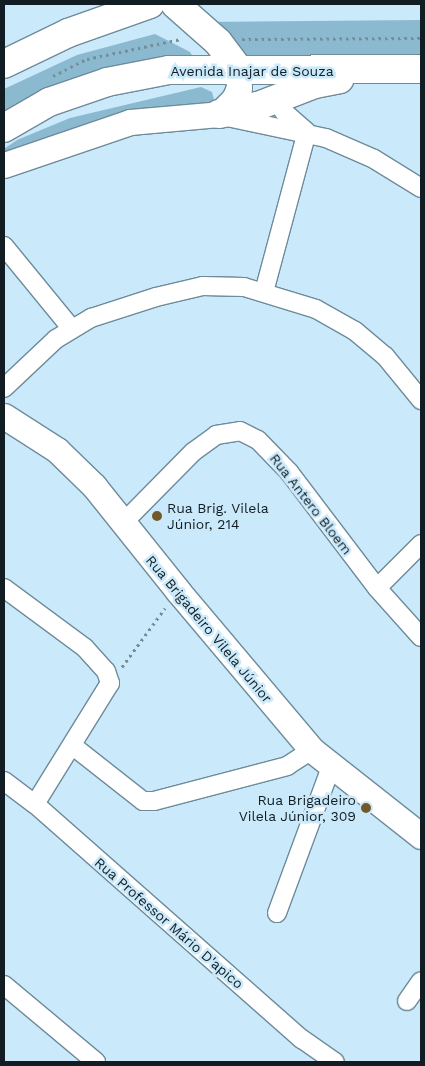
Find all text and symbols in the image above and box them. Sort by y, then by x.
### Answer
street label: Avenida Inajar de Souza [170,63,334,79]
street label: Rua Antero Bloem [266,450,356,558]
place label: Rua Brig. Vilela Júnior, 214 [167,500,269,532]
marker: Rua Brig. Vilela Júnior, 214 [151,510,163,522]
street label: Rua Brigadeiro Vilela Júnior [142,551,276,707]
place label: Rua Brigadeiro Vilela Júnior, 309 [238,792,356,824]
marker: Rua Brigadeiro Vilela Júnior, 309 [360,802,372,814]
street label: Rua Professor Mário D'apico [91,854,247,992]

